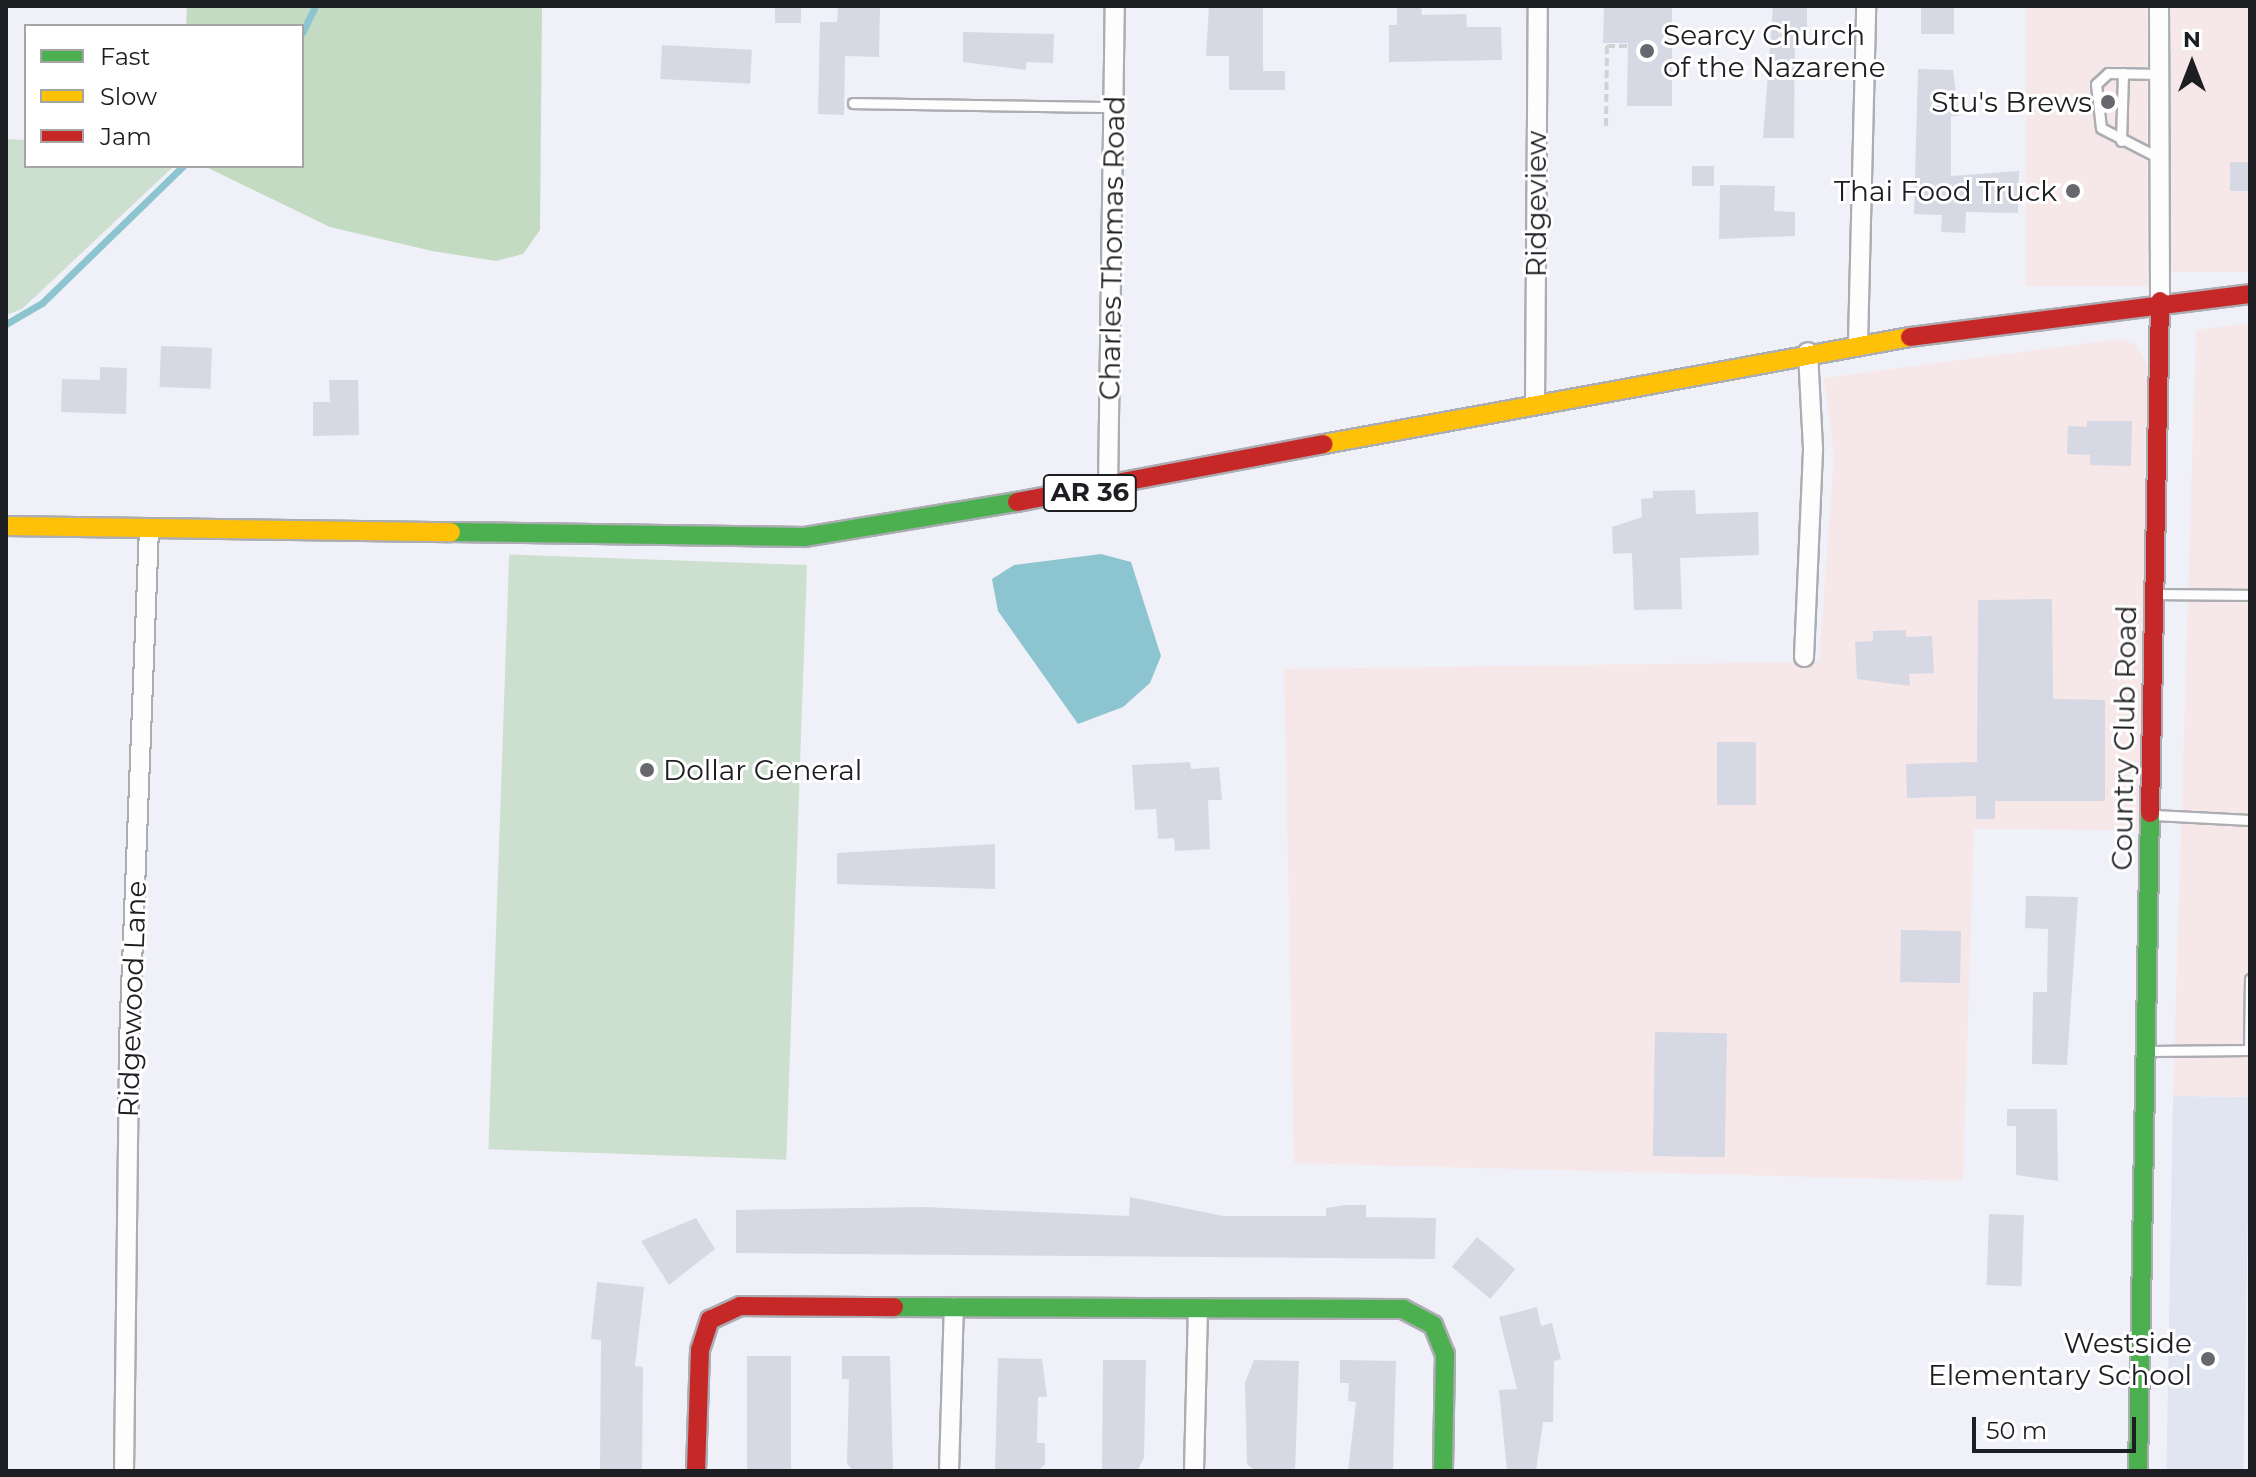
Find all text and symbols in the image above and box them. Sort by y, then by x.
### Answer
place label: Searcy Church of the Nazarene [1663,18,1886,84]
legend [24,24,304,168]
north arrow [2152,24,2232,104]
text: N [2183,26,2201,53]
text: Fast [100,42,150,71]
marker: Searcy Church of the Nazarene [1638,42,1656,60]
text: Slow [100,82,157,111]
place label: Stu's Brews [1931,85,2092,119]
marker: Stu's Brews [2099,93,2117,111]
street label: Charles Thomas Road [1093,95,1131,401]
text: Jam [100,122,152,151]
street label: Ridgeview [1519,131,1553,277]
place label: Thai Food Truck [1834,174,2057,208]
marker: Thai Food Truck [2064,182,2082,200]
road number: AR 36 [1042,471,1138,515]
street label: Country Club Road [2105,605,2143,871]
place label: Dollar General [663,753,862,787]
marker: Dollar General [638,761,656,779]
street label: Ridgewood Lane [111,880,153,1118]
place label: Westside Elementary School [1928,1326,2192,1392]
marker: Westside Elementary School [2199,1350,2217,1368]
scale bar [1976,1401,2140,1451]
text: 50 m [1986,1416,2047,1445]

